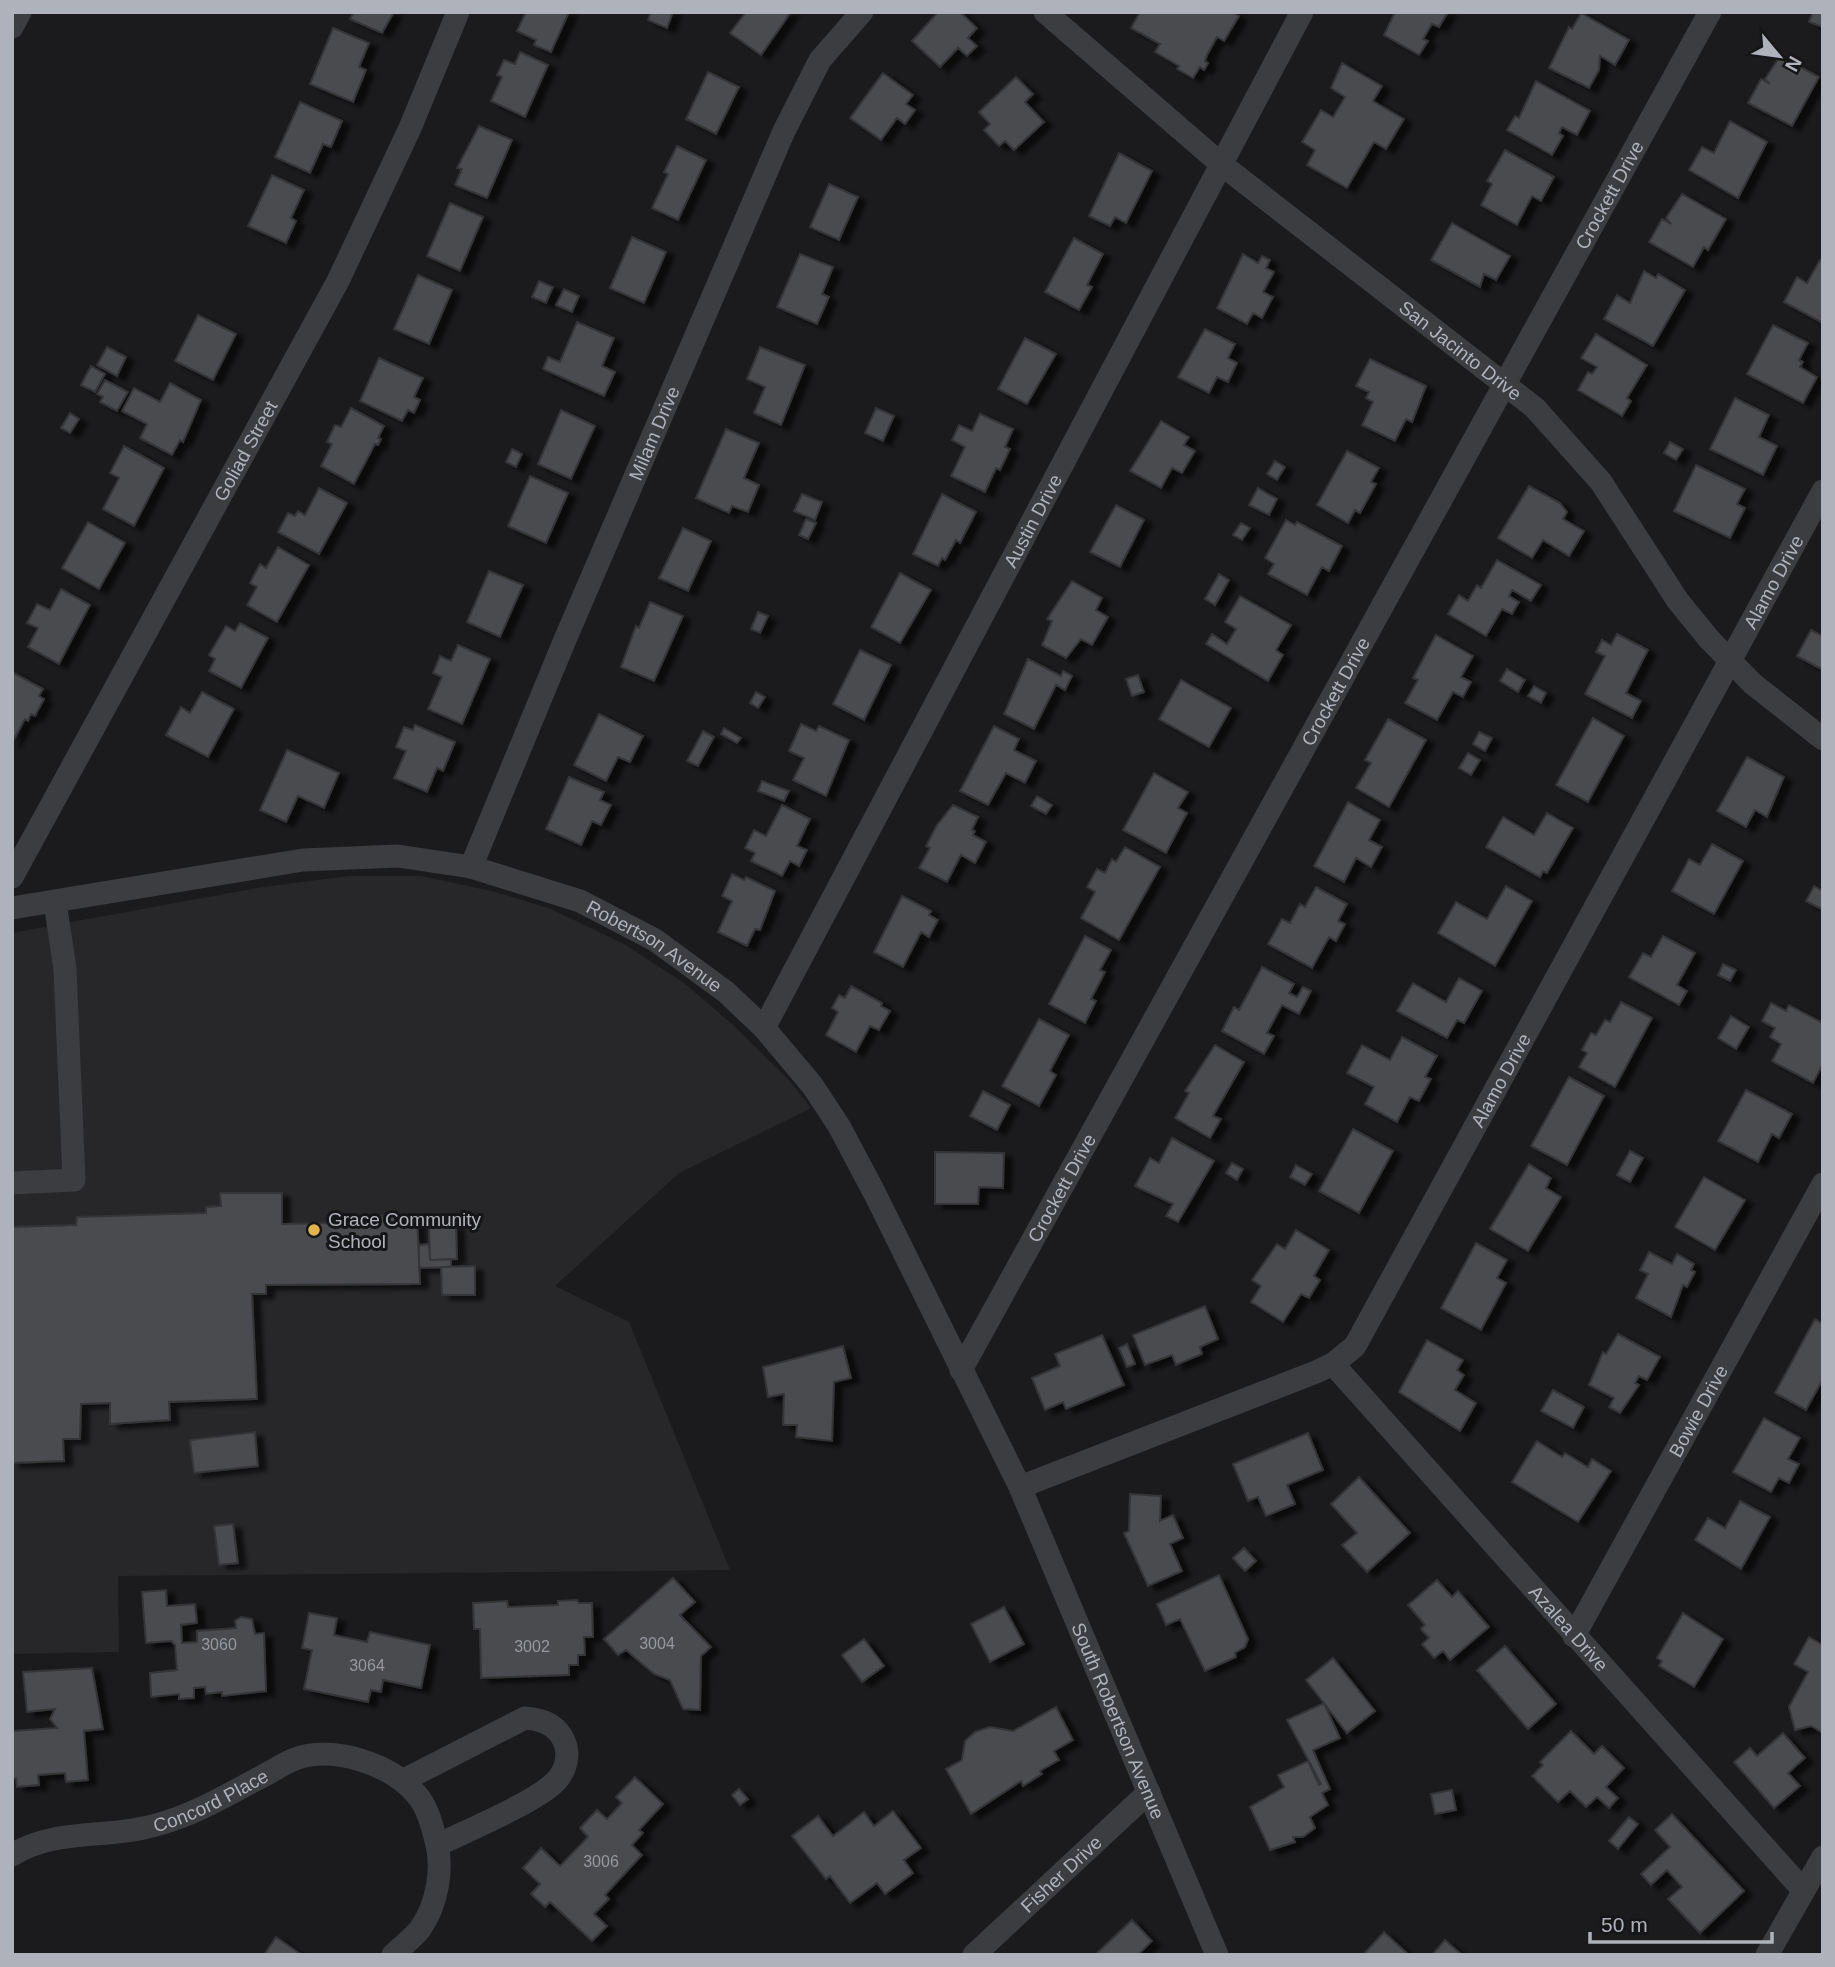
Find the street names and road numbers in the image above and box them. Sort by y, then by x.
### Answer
street label: Crockett Drive [1571,137,1647,253]
street label: San Jacinto Drive [1395,296,1526,404]
street label: Milam Drive [624,383,683,483]
street label: Goliad Street [209,396,281,504]
street label: Austin Drive [999,471,1066,571]
street label: Alamo Drive [1739,531,1807,632]
street label: Crockett Drive [1297,634,1374,749]
street label: Robertson Avenue [583,896,726,996]
street label: Alamo Drive [1467,1030,1535,1130]
street label: Crockett Drive [1023,1130,1100,1246]
street label: Bowie Drive [1664,1361,1732,1460]
street label: Azalea Drive [1525,1581,1613,1675]
street label: South Robertson Avenue [1068,1619,1169,1822]
street label: Concord Place [151,1765,271,1836]
street label: Fisher Drive [1016,1831,1106,1917]

